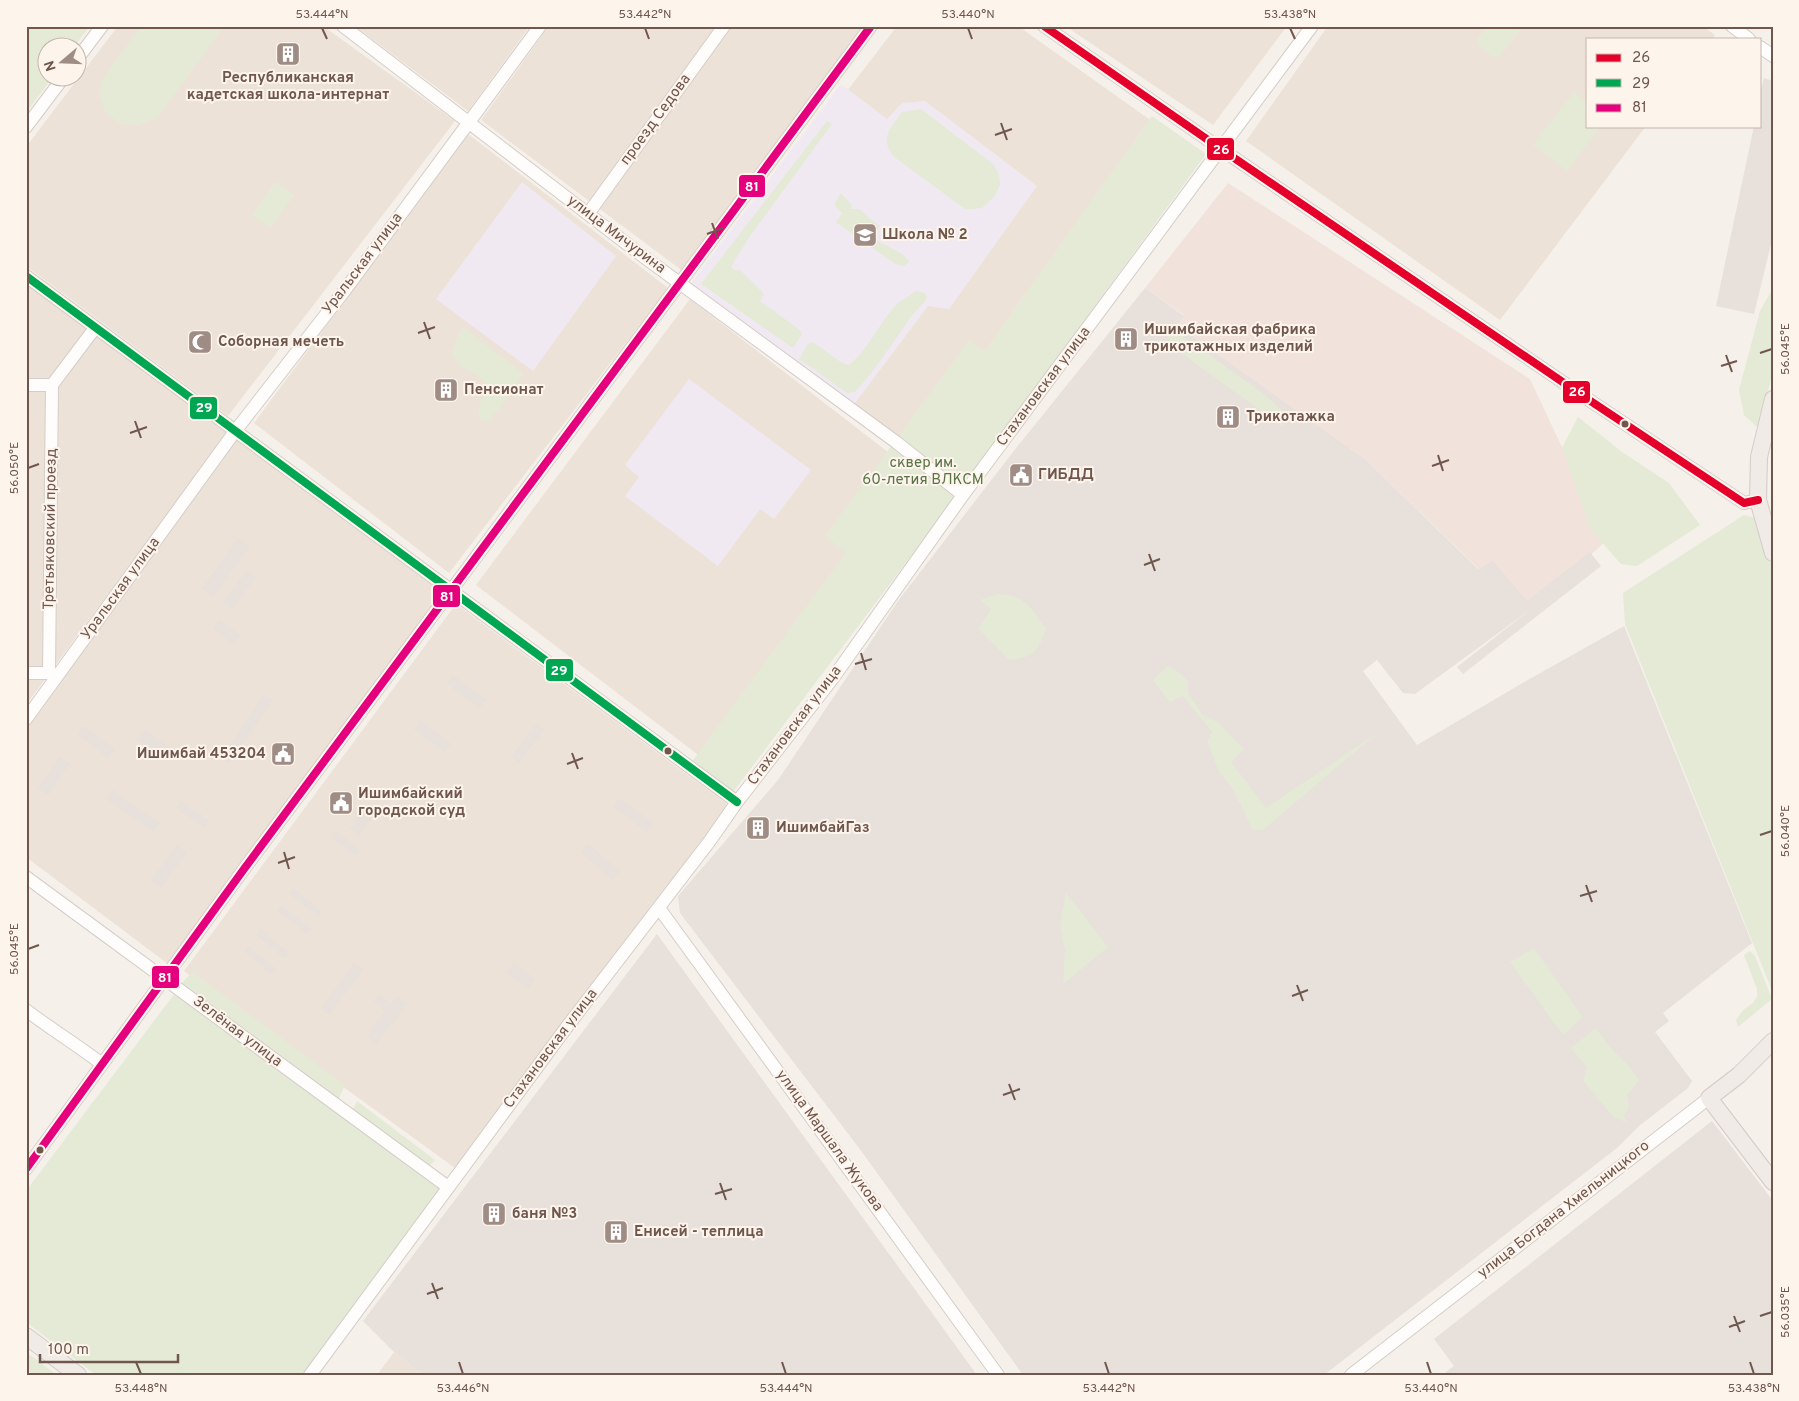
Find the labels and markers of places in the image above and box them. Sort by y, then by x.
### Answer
building icon: Республиканская кадетская школа-интернат [275,41,301,67]
place label: Республиканская кадетская школа-интернат [187,69,389,105]
school or university icon: Школа № 2 [852,222,878,248]
place label: Школа № 2 [882,226,968,245]
place label: Ишимбайская фабрика трикотажных изделий [1144,321,1316,357]
building icon: Ишимбайская фабрика трикотажных изделий [1113,326,1139,352]
mosque icon: Соборная мечеть [187,329,213,355]
place label: Соборная мечеть [218,333,344,352]
building icon: Пенсионат [433,377,459,403]
place label: Пенсионат [464,381,544,400]
building icon: Трикотажка [1215,404,1241,430]
place label: Трикотажка [1246,408,1335,427]
unlabelled marker [1620,419,1630,429]
public building icon: ГИБДД [1008,462,1034,488]
place label: ГИБДД [1038,466,1094,485]
public building icon: Ишимбай 453204 [270,741,296,767]
place label: Ишимбай 453204 [137,745,266,764]
unlabelled marker [663,746,673,756]
place label: Ишимбайский городской суд [358,785,465,821]
public building icon: Ишимбайский городской суд [328,790,354,816]
building icon: ИшимбайГаз [745,815,771,841]
place label: ИшимбайГаз [776,819,870,838]
unlabelled marker [35,1145,45,1155]
building icon: баня №3 [481,1201,507,1227]
place label: баня №3 [512,1205,577,1224]
building icon: Енисей - теплица [603,1219,629,1245]
place label: Енисей - теплица [634,1223,764,1242]

